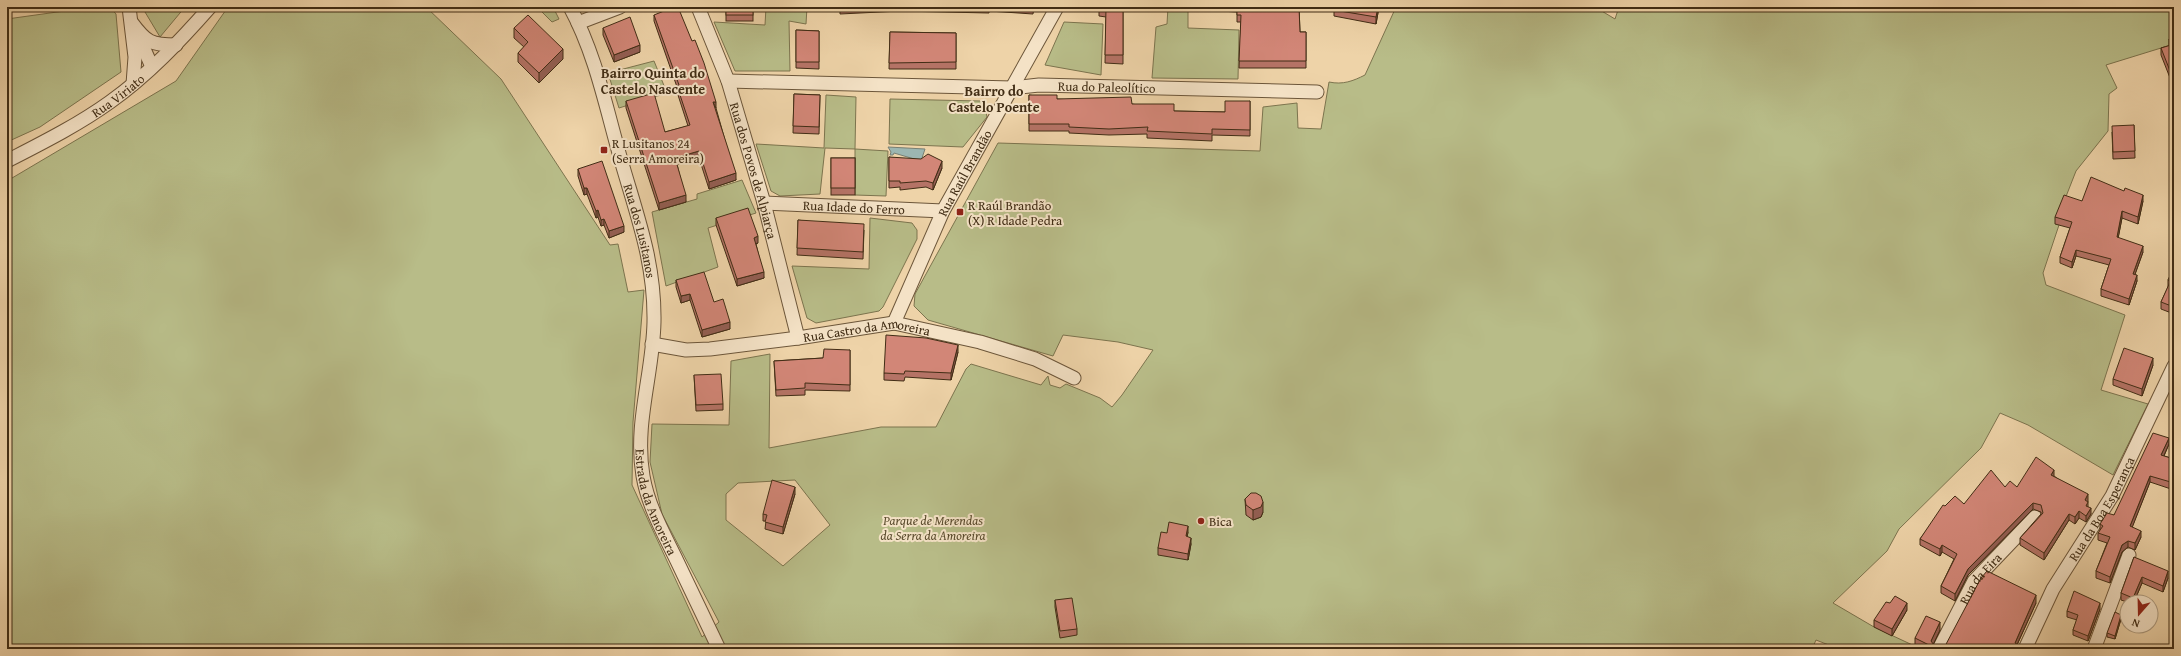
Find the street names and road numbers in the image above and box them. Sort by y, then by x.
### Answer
street label: Rua Viriato [88,69,149,122]
street label: Rua do Paleolítico [1058,76,1156,98]
street label: Rua dos Povos de Alpiarça [725,100,782,242]
street label: Rua Raúl Brandão [933,126,997,219]
street label: Rua dos Lusitanos [618,181,660,279]
street label: Rua Idade do Ferro [802,196,906,219]
street label: Rua Castro da Amoreira [802,313,933,347]
street label: Estrada da Amoreira [631,449,682,559]
street label: Rua da Boa Esperança [2064,453,2140,565]
street label: Rua da Eira [1955,548,2007,608]

